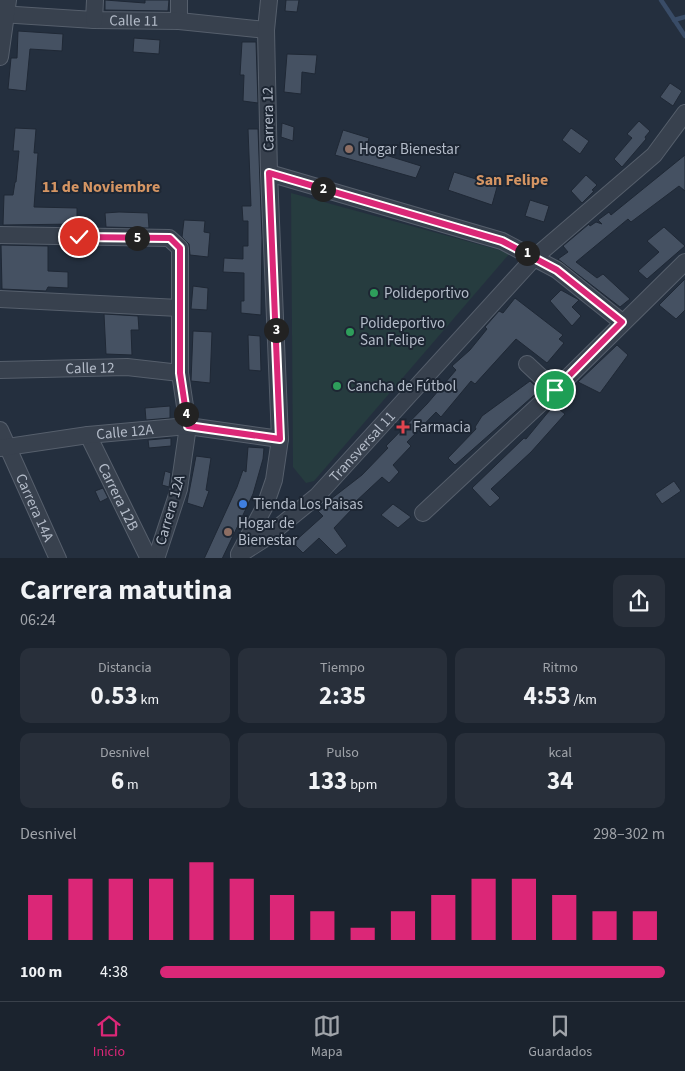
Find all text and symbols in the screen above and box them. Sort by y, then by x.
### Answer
street label: Calle 11 [109,10,159,32]
street label: Carrera 12 [257,87,280,151]
place label: Hogar Bienestar [359,139,460,160]
marker: Hogar Bienestar [343,143,355,155]
district label: San Felipe [476,169,548,191]
district label: 11 de Noviembre [42,176,160,198]
pin: 2 [310,176,336,202]
text: 2 [320,179,327,199]
pin [58,216,100,258]
icon: check [65,223,93,251]
pin: 5 [124,226,150,250]
text: 5 [134,228,141,248]
pin: 1 [514,240,540,266]
text: 1 [524,243,531,263]
place label: Polideportivo [384,283,469,304]
marker: Polideportivo [368,287,380,299]
place label: Polideportivo San Felipe [360,313,445,351]
pin: 3 [264,318,288,342]
text: 3 [273,320,280,340]
marker: Polideportivo San Felipe [344,326,356,338]
street label: Calle 12 [65,357,115,379]
pin [534,369,576,411]
place label: Cancha de Fútbol [347,376,456,397]
icon: arrive [541,376,569,404]
marker: Cancha de Fútbol [331,380,343,392]
pin: 4 [174,402,198,426]
text: 4 [183,404,190,424]
street label: Transversal 11 [325,407,400,487]
place label: Farmacia [413,417,471,438]
street label: Calle 12A [95,419,155,445]
marker: Farmacia [397,421,409,433]
street label: Carrera 12B [92,460,144,535]
street label: Carrera 14A [10,470,59,546]
street label: Carrera 12A [150,472,191,548]
place label: Tienda Los Paisas [253,494,363,515]
marker: Tienda Los Paisas [237,498,249,510]
place label: Hogar de Bienestar [238,513,298,551]
marker: Hogar de Bienestar [222,526,234,538]
text: Carrera matutina [20,570,232,610]
button: share [613,575,665,627]
text: 06:24 [20,609,56,631]
text: Distancia [98,658,152,678]
text: Tiempo [320,658,365,678]
text: Ritmo [542,658,578,678]
text: 0.53 [91,678,138,714]
text: 2:35 [319,678,366,714]
text: 4:53 [523,678,571,714]
text: km [138,690,159,710]
text: /km [571,690,597,710]
text: Desnivel [100,743,150,763]
text: Pulso [326,743,359,763]
text: kcal [548,743,572,763]
text: 6 [111,763,124,799]
text: 133 [308,763,347,799]
text: 34 [547,763,573,799]
text: m [124,775,139,795]
text: bpm [347,775,377,795]
text: Desnivel [20,823,77,845]
text: 298–302 m [593,823,665,845]
text: 100 m [20,961,62,983]
text: 4:38 [100,961,128,983]
tab: Inicio [93,1012,125,1062]
tab: Mapa [311,1012,343,1062]
tab: Guardados [528,1012,592,1062]

